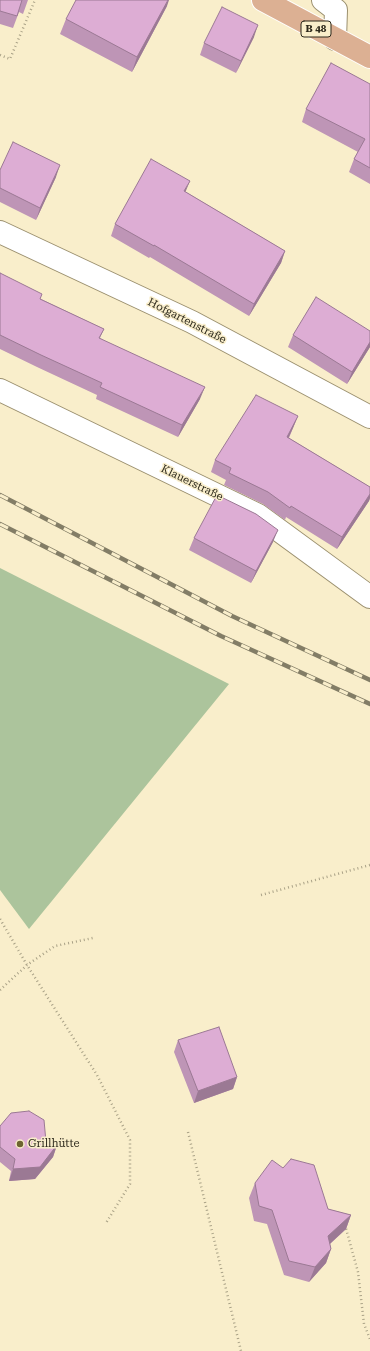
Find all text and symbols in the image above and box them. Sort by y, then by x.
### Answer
road number: B 48 [301,21,331,37]
street label: Hofgartenstraße [146,296,228,346]
street label: Klauerstraße [159,462,225,504]
place label: Grillhütte [28,1137,80,1151]
marker: Grillhütte [15,1139,25,1149]

